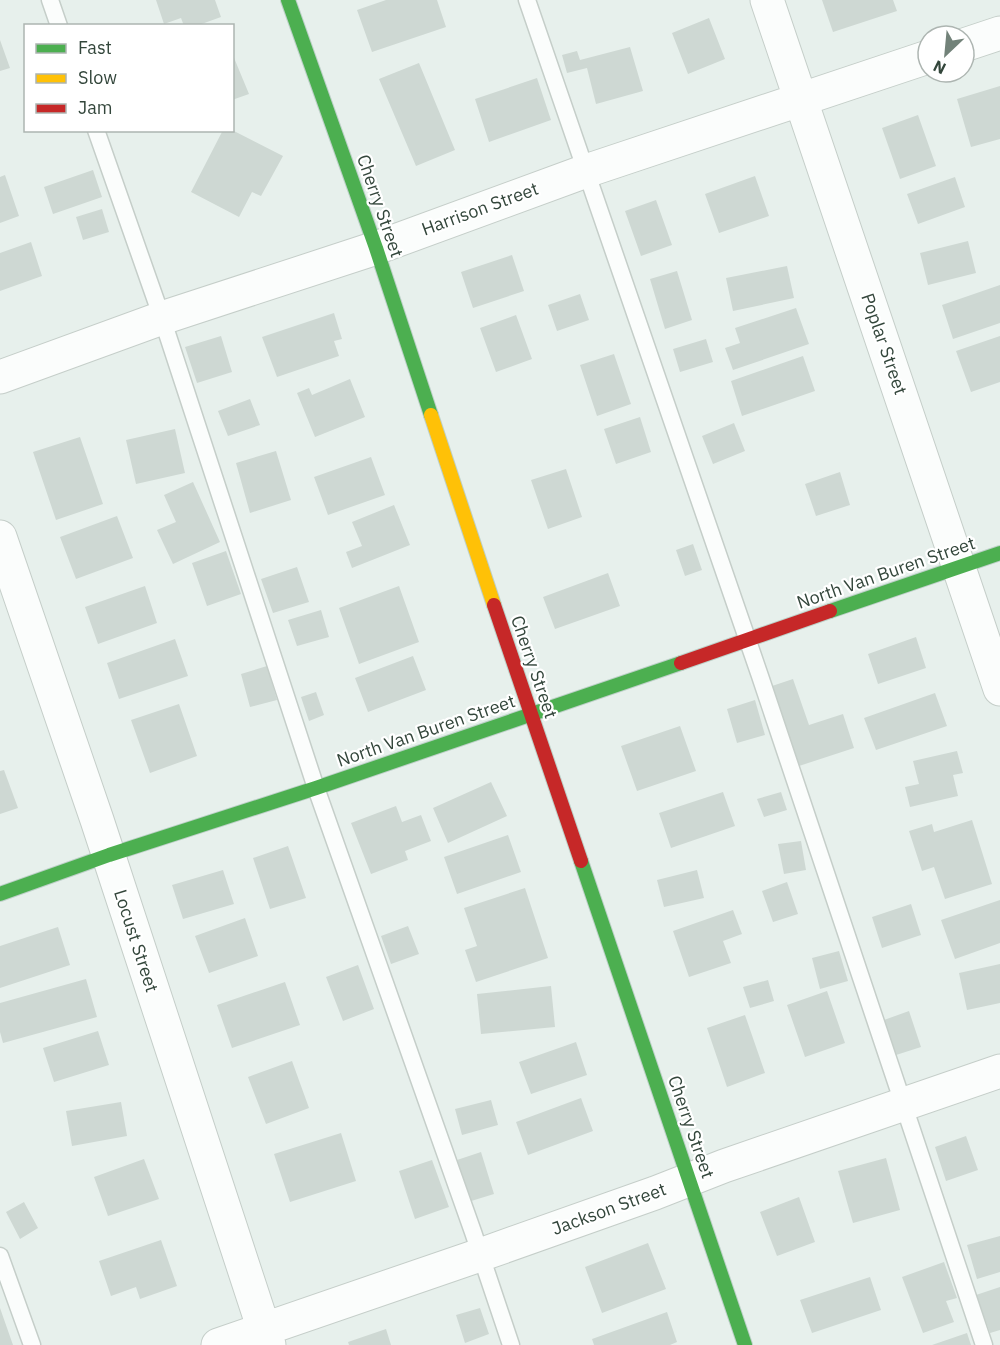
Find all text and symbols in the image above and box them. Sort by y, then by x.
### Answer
legend [24,24,234,132]
north arrow [916,24,976,84]
text: Fast [78,36,112,59]
text: N [930,56,949,79]
text: Slow [78,66,117,89]
text: Jam [78,96,113,119]
street label: Cherry Street [352,151,409,260]
street label: Harrison Street [418,177,541,240]
street label: Poplar Street [856,290,913,398]
street label: North Van Buren Street [794,531,978,614]
street label: Cherry Street [506,612,563,721]
street label: North Van Buren Street [334,689,518,772]
street label: Locust Street [109,887,164,995]
street label: Cherry Street [663,1072,720,1181]
street label: Jackson Street [549,1177,669,1240]

